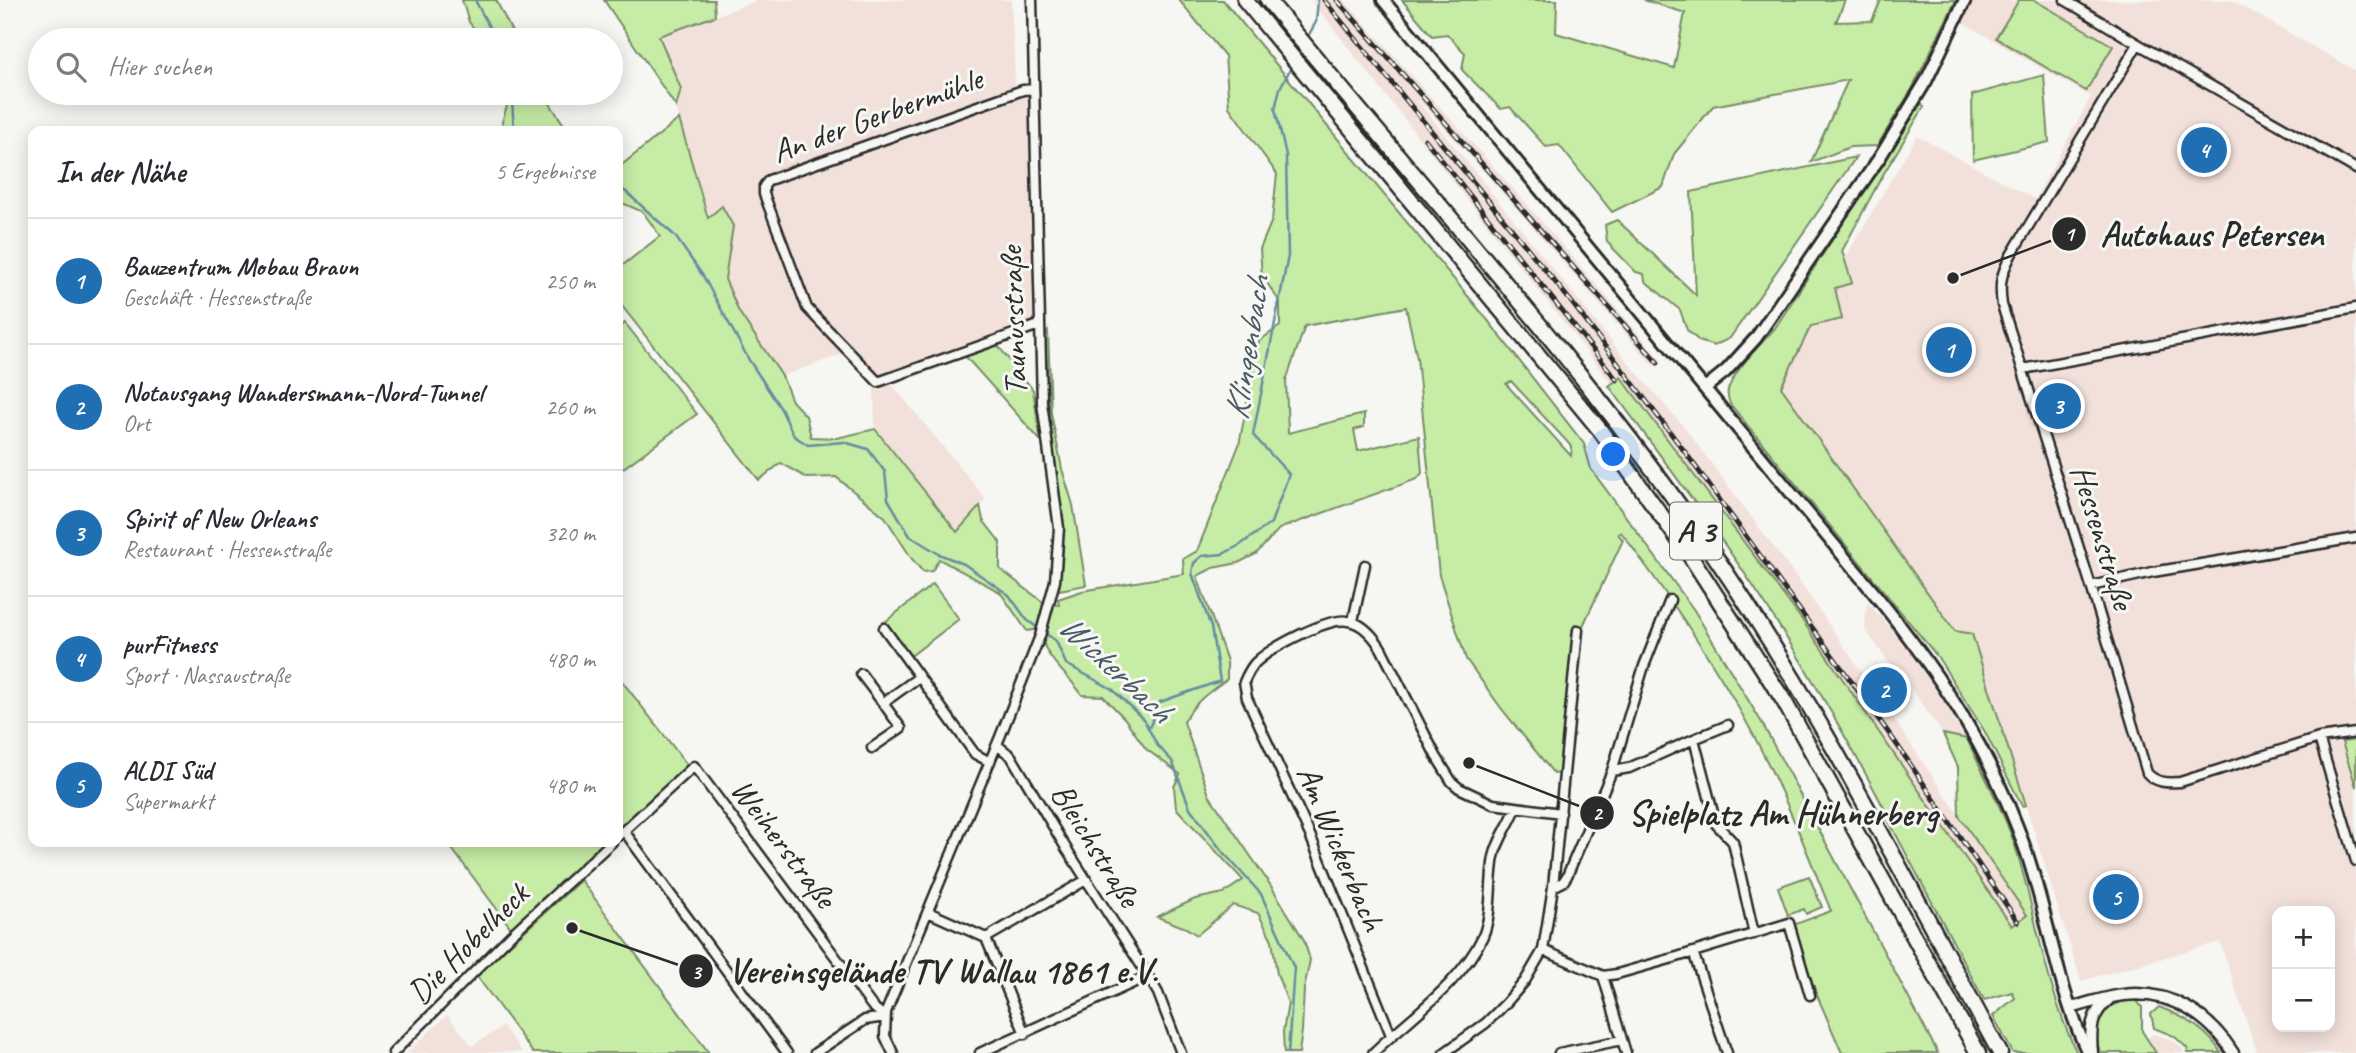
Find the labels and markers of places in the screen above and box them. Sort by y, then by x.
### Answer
pin: 4 [2181,124,2227,176]
callout: Autohaus Petersen [2052,206,2337,262]
pin: 1 [1926,324,1972,376]
pin: 3 [2035,380,2081,432]
pin: 2 [1861,664,1907,716]
callout: Spielplatz Am Hühnerberg [1580,785,1952,841]
pin: 5 [2093,871,2139,923]
callout: Vereinsgelände TV Wallau 1861 e.V. [678,943,1172,999]

